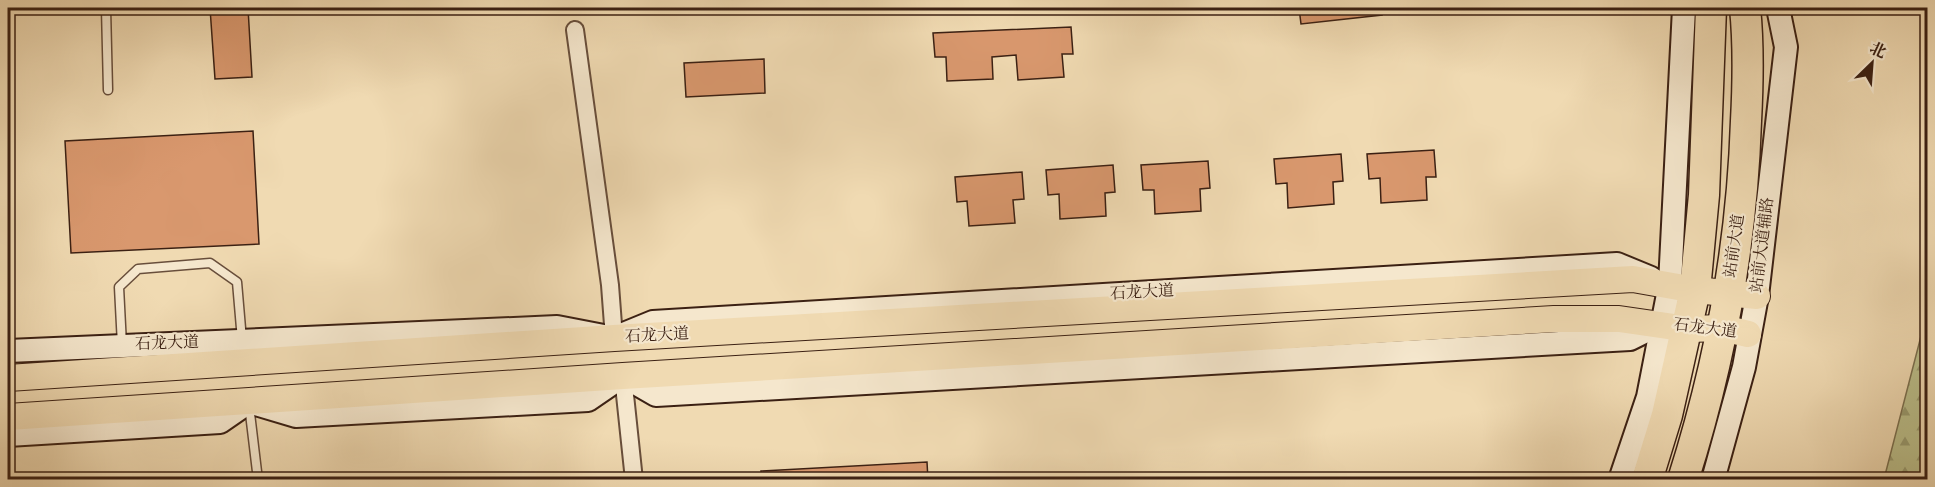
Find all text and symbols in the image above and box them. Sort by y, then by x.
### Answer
north arrow [1842,33,1902,93]
text: 北 [1866,38,1889,65]
street label: 站前大道辅路 [1746,196,1780,294]
street label: 站前大道 [1720,213,1750,279]
street label: 石龙大道 [1109,280,1175,306]
street label: 石龙大道 [1672,314,1738,344]
street label: 石龙大道 [624,323,690,349]
street label: 石龙大道 [135,332,199,356]

